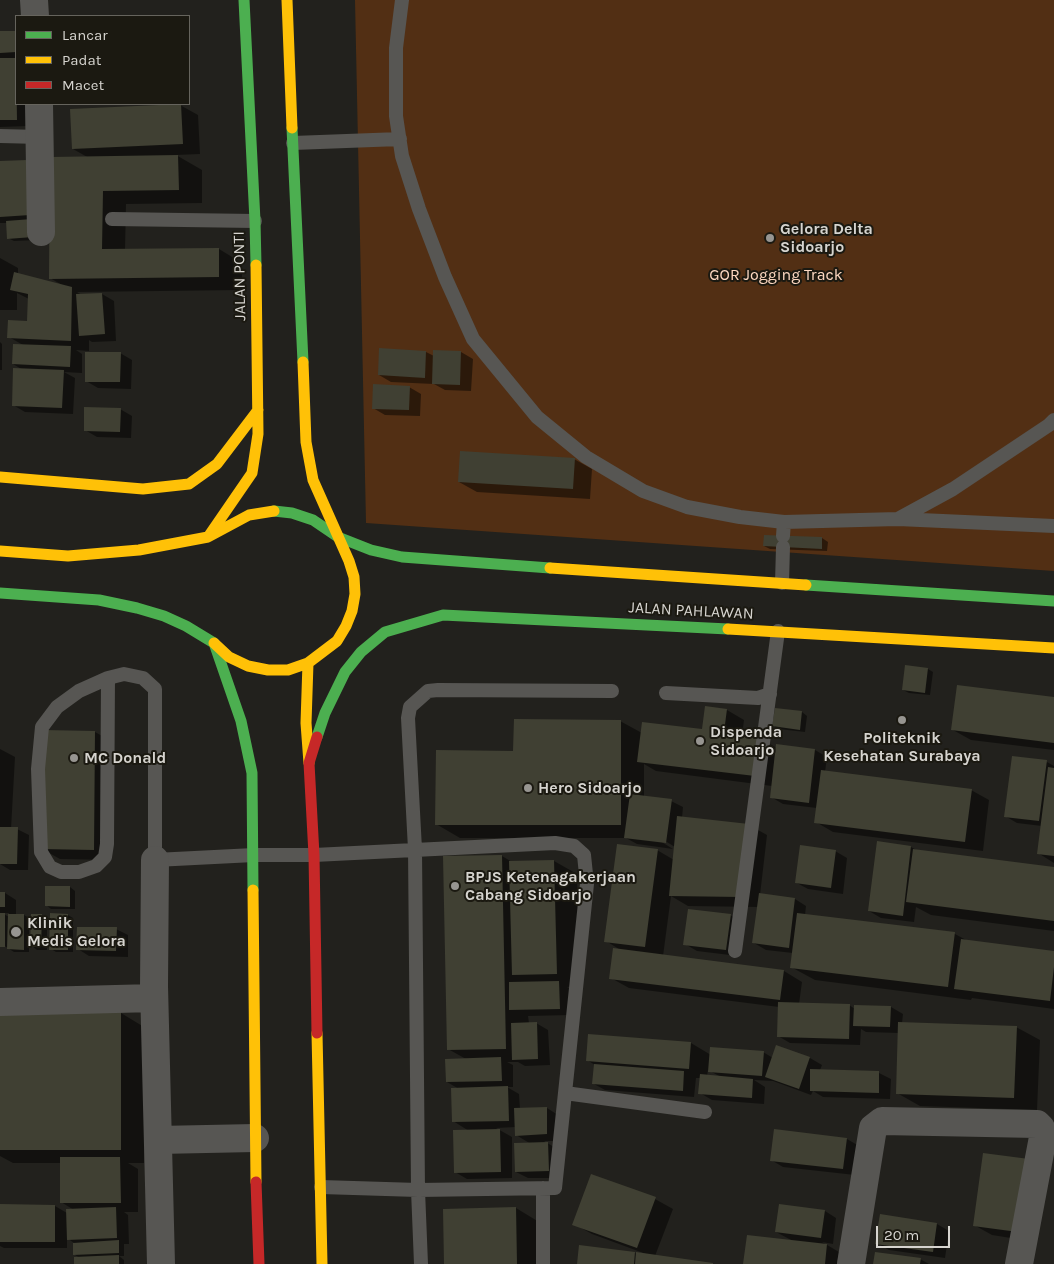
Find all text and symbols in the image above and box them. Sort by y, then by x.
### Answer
legend [15,15,190,105]
text: Lancar [62,26,108,44]
text: Padat [62,51,101,69]
text: Macet [62,76,104,94]
place label: Gelora Delta Sidoarjo [780,219,873,257]
street label: JALAN PONTI [230,231,250,321]
marker: Gelora Delta Sidoarjo [764,232,776,244]
park label: GOR Jogging Track [709,265,843,285]
street label: JALAN PAHLAWAN [628,598,754,624]
marker: Politeknik Kesehatan Surabaya [896,714,908,726]
place label: Dispenda Sidoarjo [710,722,782,760]
place label: Politeknik Kesehatan Surabaya [823,728,981,766]
marker: Dispenda Sidoarjo [694,735,706,747]
place label: MC Donald [84,748,166,768]
marker: MC Donald [68,752,80,764]
place label: Hero Sidoarjo [538,778,642,798]
marker: Hero Sidoarjo [522,782,534,794]
place label: BPJS Ketenagakerjaan Cabang Sidoarjo [465,867,636,905]
marker: BPJS Ketenagakerjaan Cabang Sidoarjo [449,880,461,892]
place label: Klinik Medis Gelora [27,913,126,951]
marker: Klinik Medis Gelora [9,925,23,939]
scale bar [879,1216,953,1248]
text: 20 m [884,1226,919,1244]

